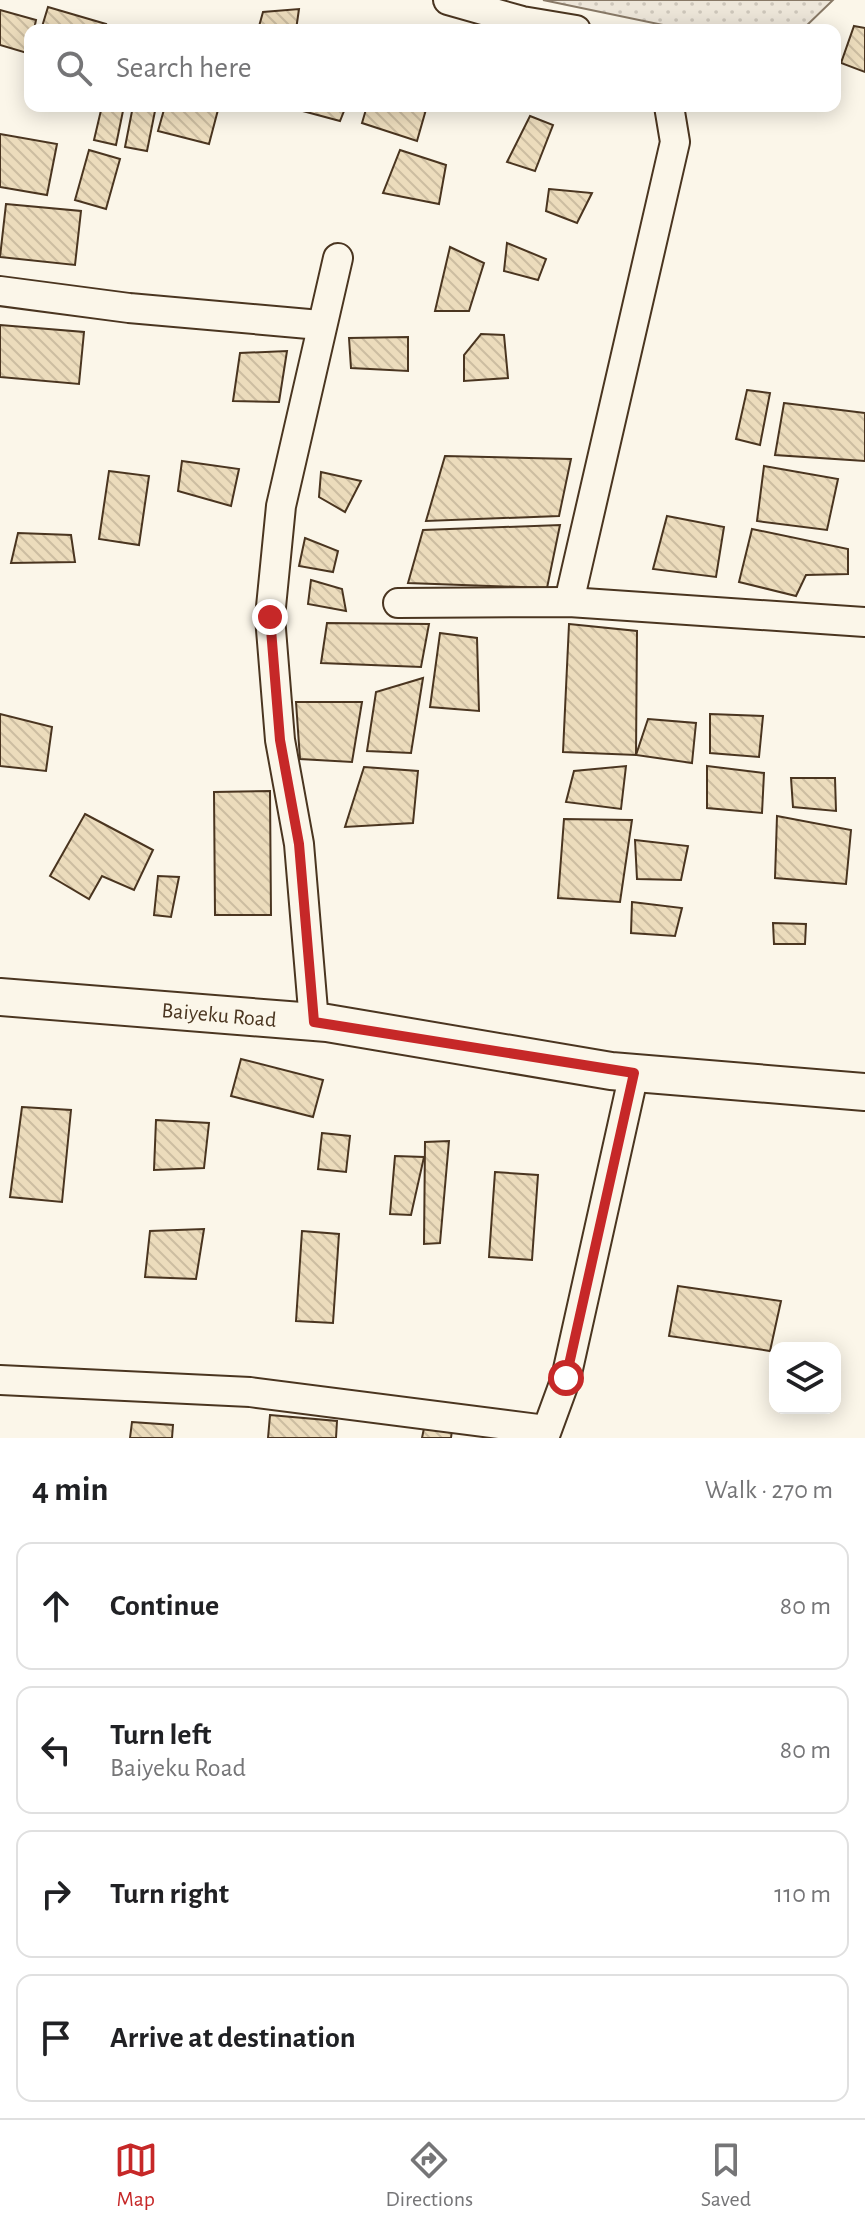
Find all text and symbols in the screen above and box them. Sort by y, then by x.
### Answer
search box [24,24,841,112]
icon: search [52,46,96,90]
text: Search here [116,53,252,83]
route end [252,599,288,635]
street label: Baiyeku Road [161,999,277,1031]
map controls [769,1342,841,1414]
button: layers [769,1342,841,1414]
route start [548,1360,584,1396]
text: 4 min [32,1473,109,1507]
text: Walk · 270 m [705,1477,833,1503]
icon: ahead [34,1584,78,1628]
text: Continue [110,1591,219,1621]
text: 80 m [780,1593,831,1619]
text: Turn left [110,1720,211,1750]
icon: left [34,1728,78,1772]
text: 80 m [780,1737,831,1763]
text: Baiyeku Road [110,1755,246,1781]
icon: right [34,1872,78,1916]
text: Turn right [110,1879,229,1909]
text: 110 m [774,1881,831,1907]
icon: arrive [34,2016,78,2060]
text: Arrive at destination [110,2023,356,2053]
tab: Map [114,2138,158,2212]
tab: Directions [385,2138,473,2212]
tab: Saved [701,2138,751,2212]

